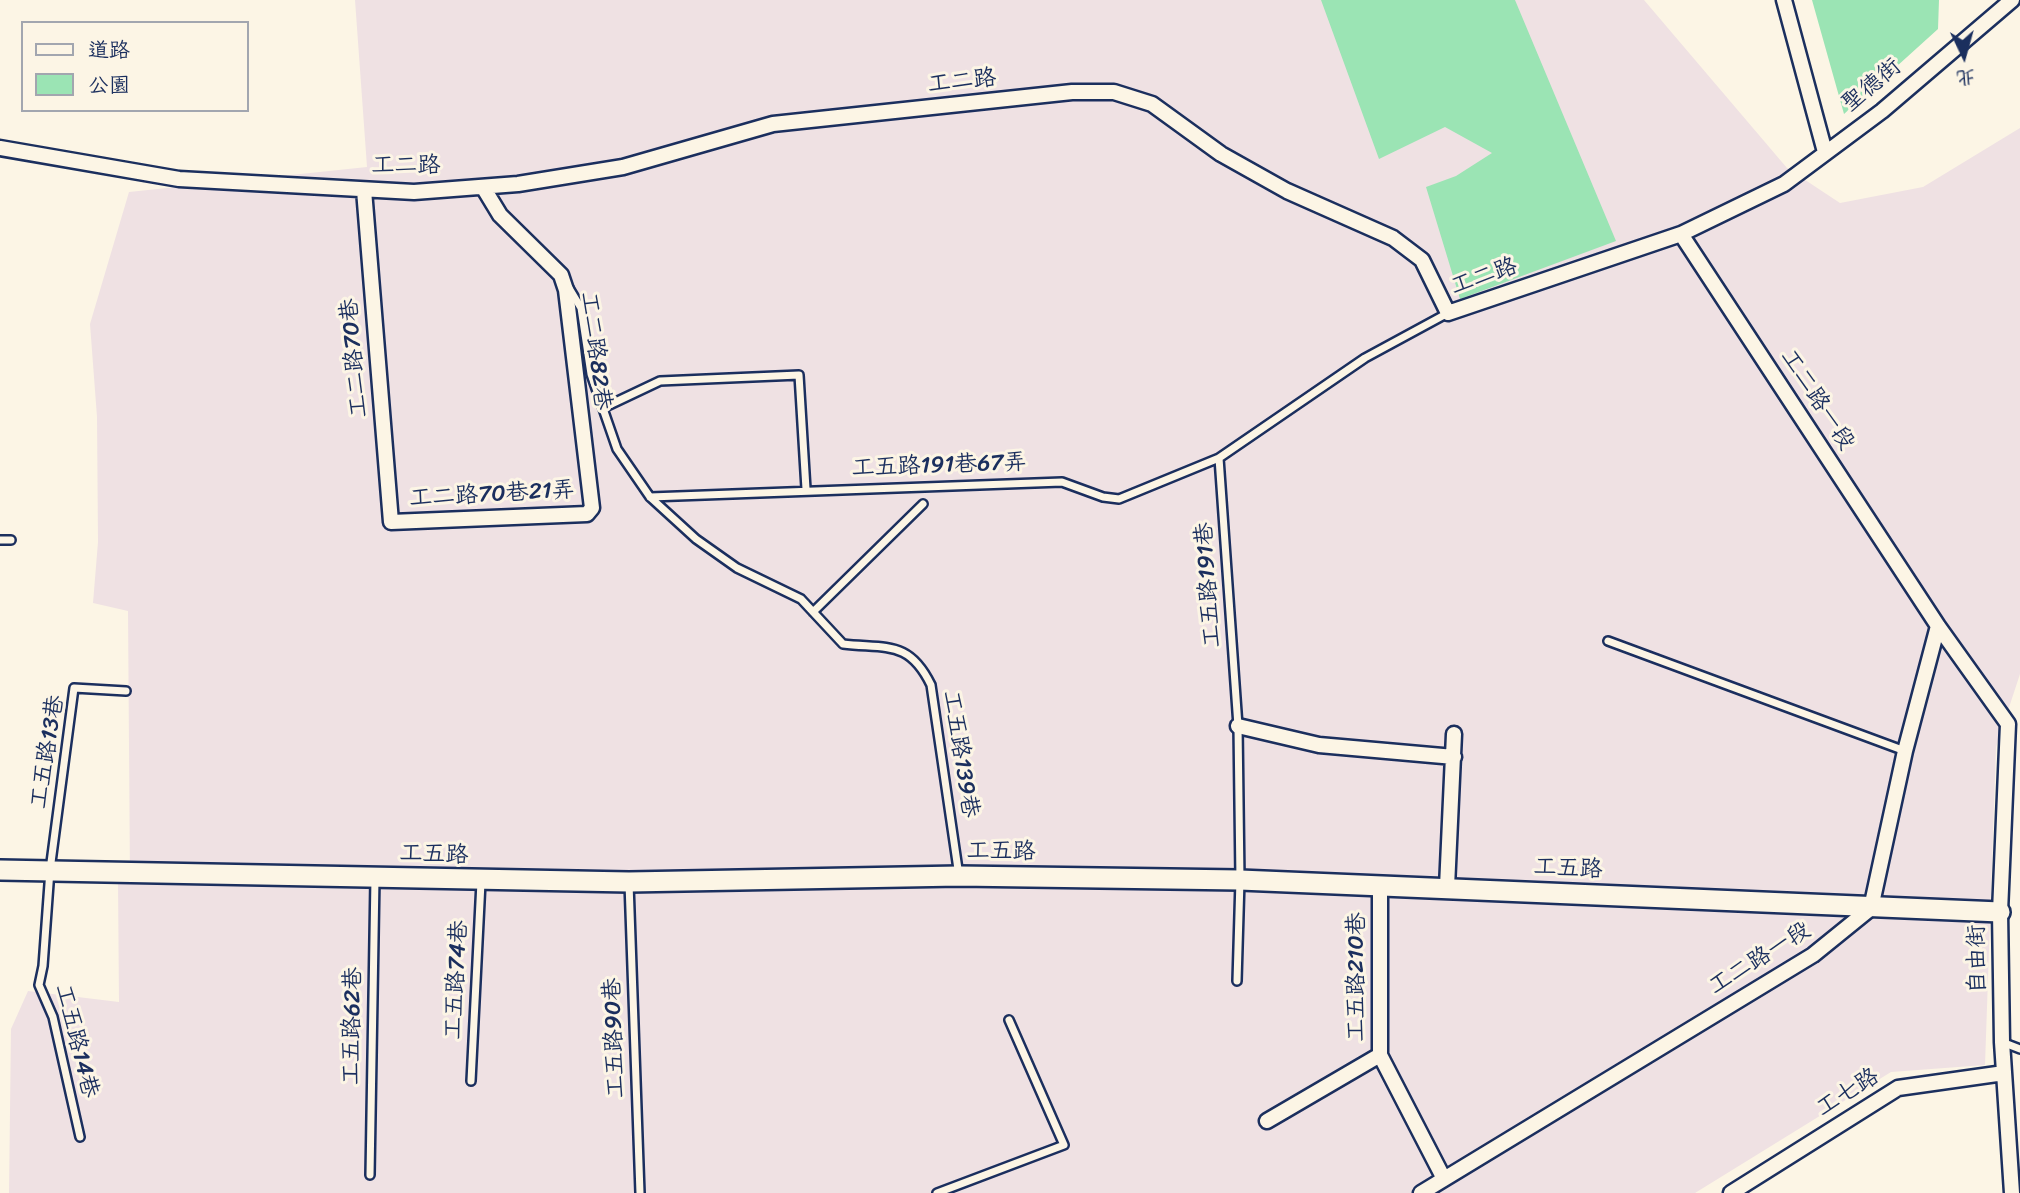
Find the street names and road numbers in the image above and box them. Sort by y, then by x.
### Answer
street label: 聖德街 [1837,53,1907,119]
street label: 工二路 [926,65,998,99]
street label: 工二路 [372,152,440,180]
street label: 工二路 [1447,253,1521,301]
street label: 工二路82巷 [574,290,616,412]
street label: 工二路70巷 [336,297,374,419]
street label: 工二路一段 [1774,344,1860,456]
street label: 工五路191巷67弄 [851,449,1027,483]
street label: 工二路70巷21弄 [408,477,576,513]
street label: 工五路191巷 [1191,521,1227,649]
street label: 工五路139巷 [936,688,984,820]
street label: 工五路13巷 [25,693,71,811]
street label: 工五路 [966,838,1036,866]
street label: 工五路 [399,840,469,870]
street label: 工五路 [1533,853,1603,885]
street label: 工五路210巷 [1343,912,1371,1042]
street label: 工二路一段 [1704,917,1816,1001]
street label: 工五路74巷 [440,920,474,1040]
street label: 自由街 [1964,924,1992,994]
street label: 工五路62巷 [338,967,368,1085]
street label: 工五路90巷 [599,977,631,1099]
street label: 工五路14巷 [49,981,103,1101]
street label: 工七路 [1811,1063,1885,1123]

